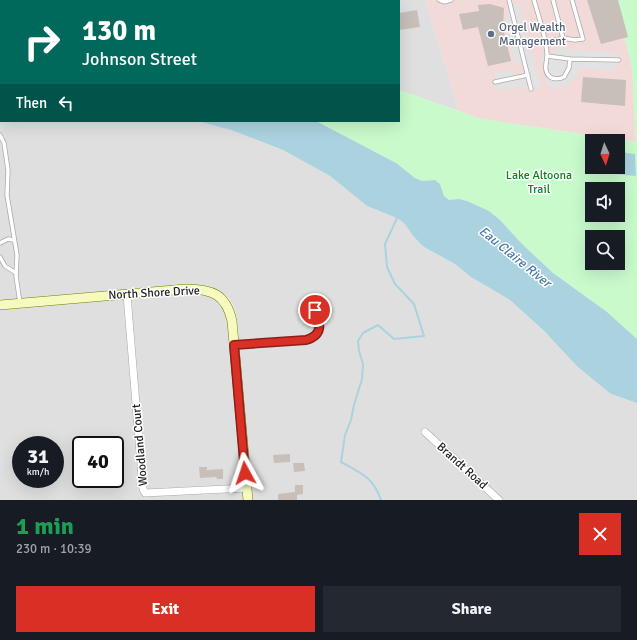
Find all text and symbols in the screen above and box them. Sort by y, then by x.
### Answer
text: 130 m [82,14,156,48]
icon: right [16,16,68,68]
place label: Orgel Wealth Management [499,20,566,49]
marker: Orgel Wealth Management [486,29,496,39]
text: Johnson Street [82,48,197,70]
icon: left [55,92,77,114]
text: Then [16,94,47,112]
north arrow [585,134,625,174]
map controls [585,134,625,270]
park label: Lake Altoona Trail [506,168,572,197]
button: sound [585,182,625,222]
water label: Eau Claire River [476,223,556,292]
button: search [585,230,625,270]
street label: North Shore Drive [108,283,200,303]
pin [298,293,332,327]
icon: arrive [304,299,326,321]
street label: Woodland Court [129,403,151,487]
speed limit sign: 40 [72,436,124,488]
street label: Brandt Road [434,439,490,493]
text: 31 [27,444,49,469]
position arrow [224,452,266,494]
text: km/h [27,466,49,478]
text: 1 min [16,511,74,541]
button: close [579,513,621,555]
text: 230 m · 10:39 [16,541,92,557]
button: Exit [16,586,315,632]
button: Share [323,586,621,632]

